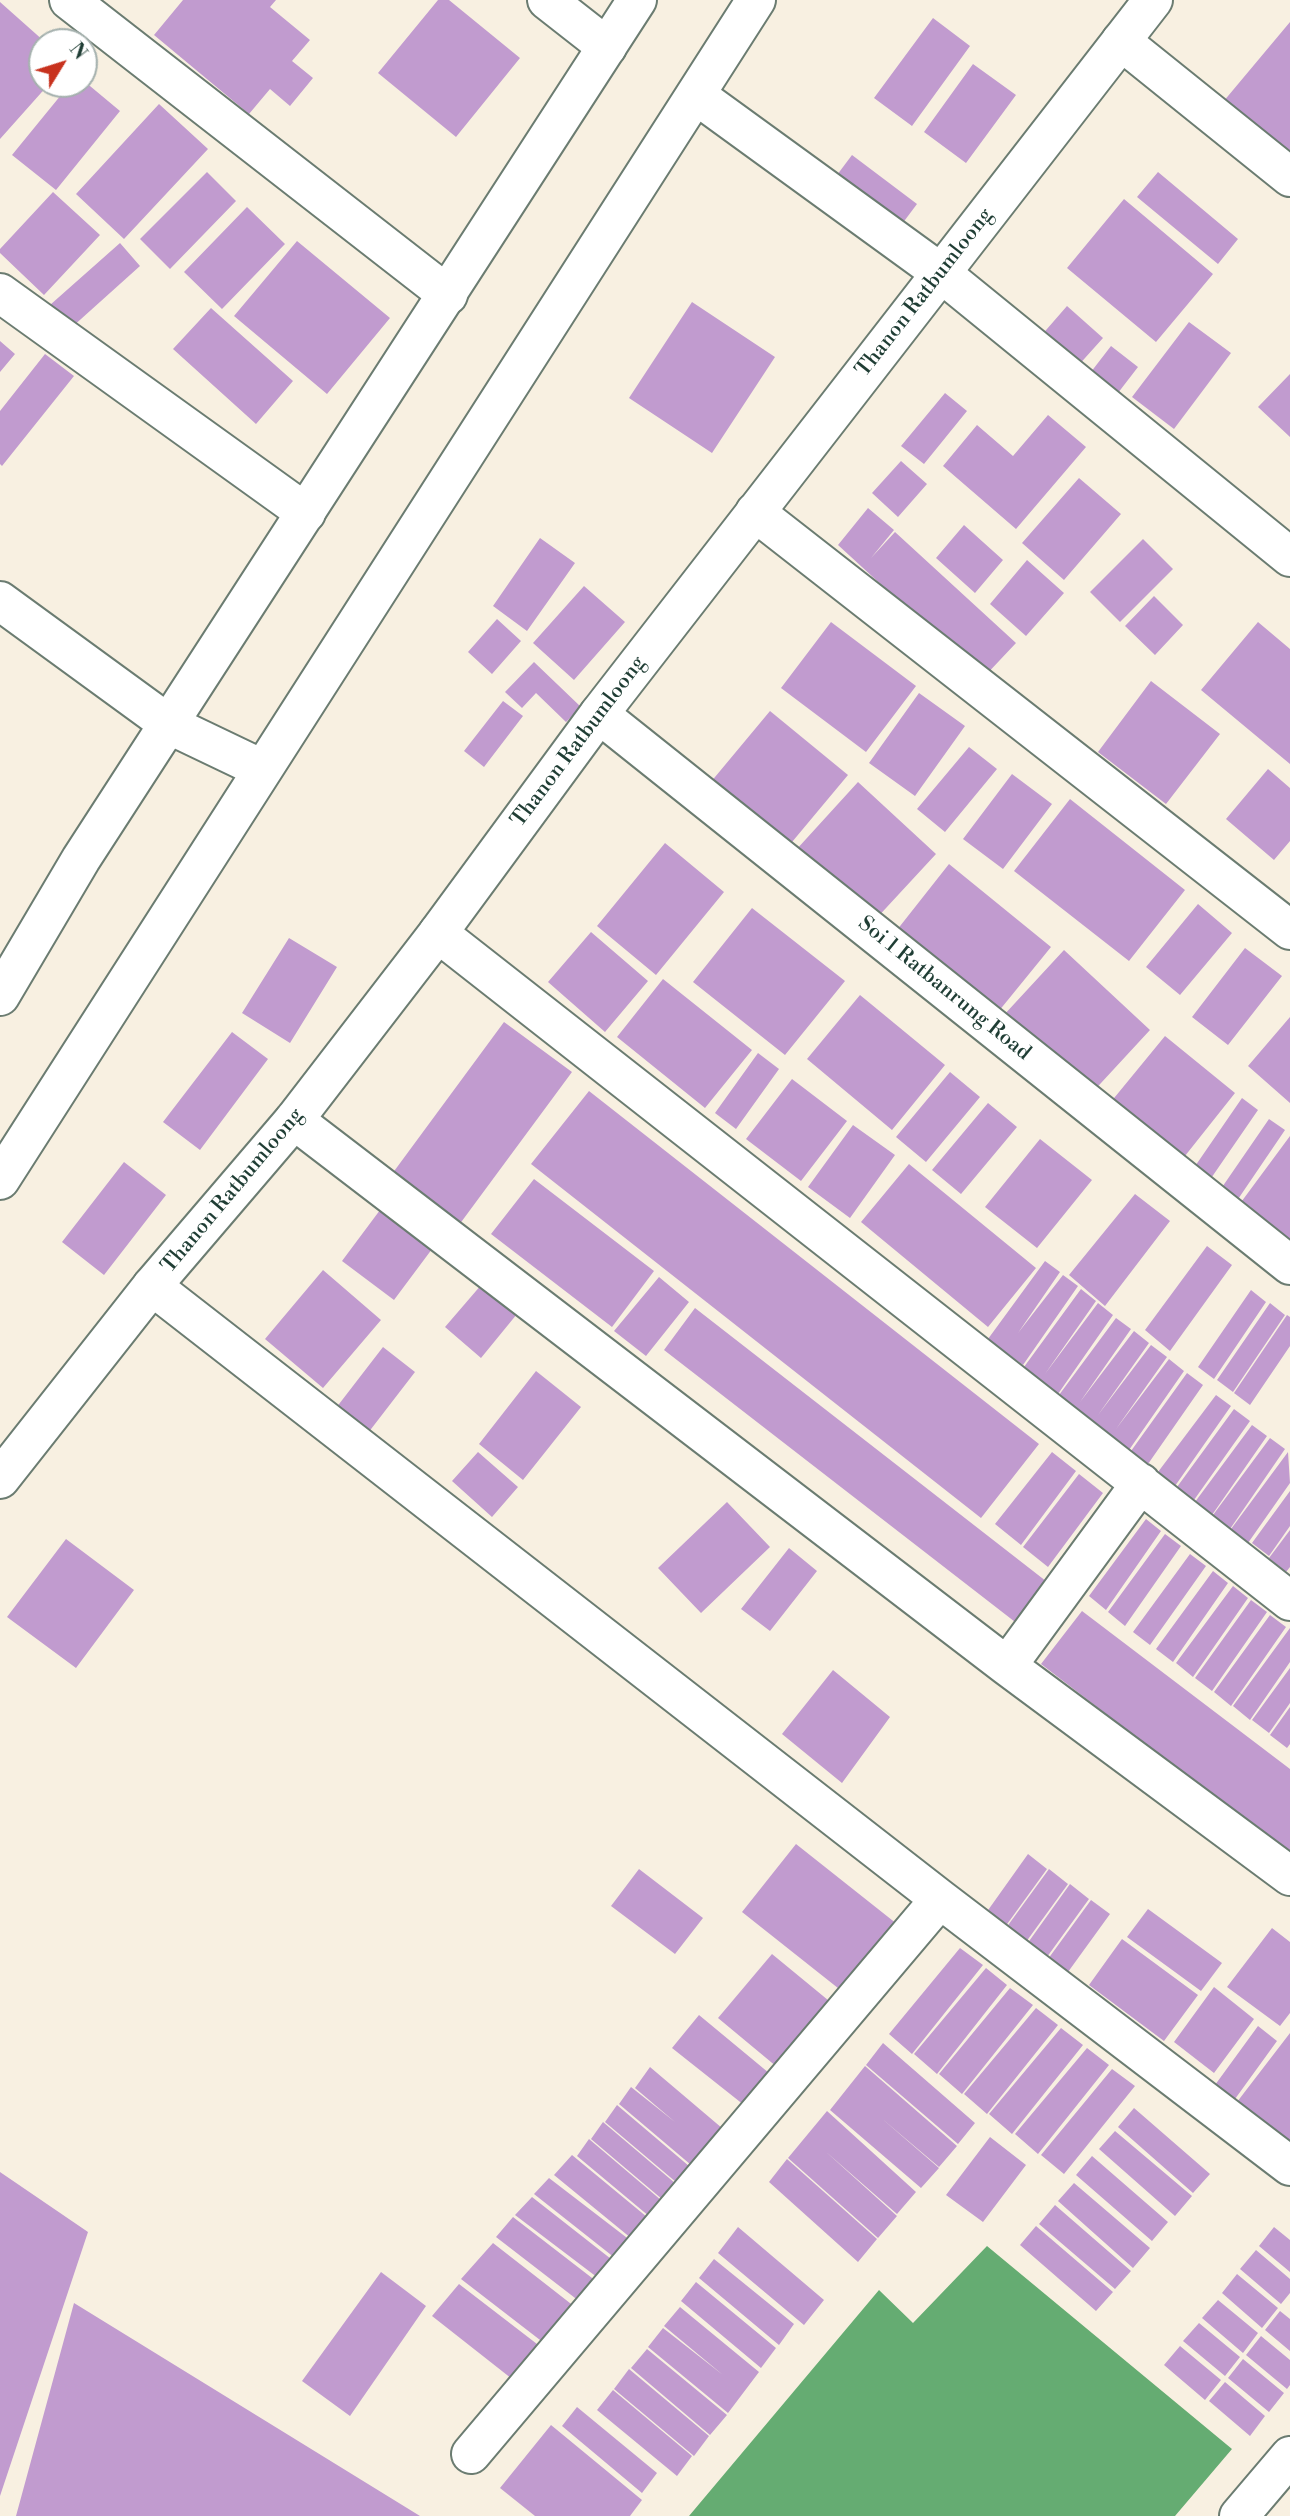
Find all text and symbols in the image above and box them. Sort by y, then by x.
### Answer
north arrow [28,28,98,98]
text: N [64,38,92,65]
street label: Thanon Ratbumloong [851,203,999,383]
street label: Thanon Ratbumloong [506,652,652,832]
street label: Soi 1 Ratbanrung Road [853,912,1035,1066]
street label: Thanon Ratbumloong [157,1103,309,1279]

